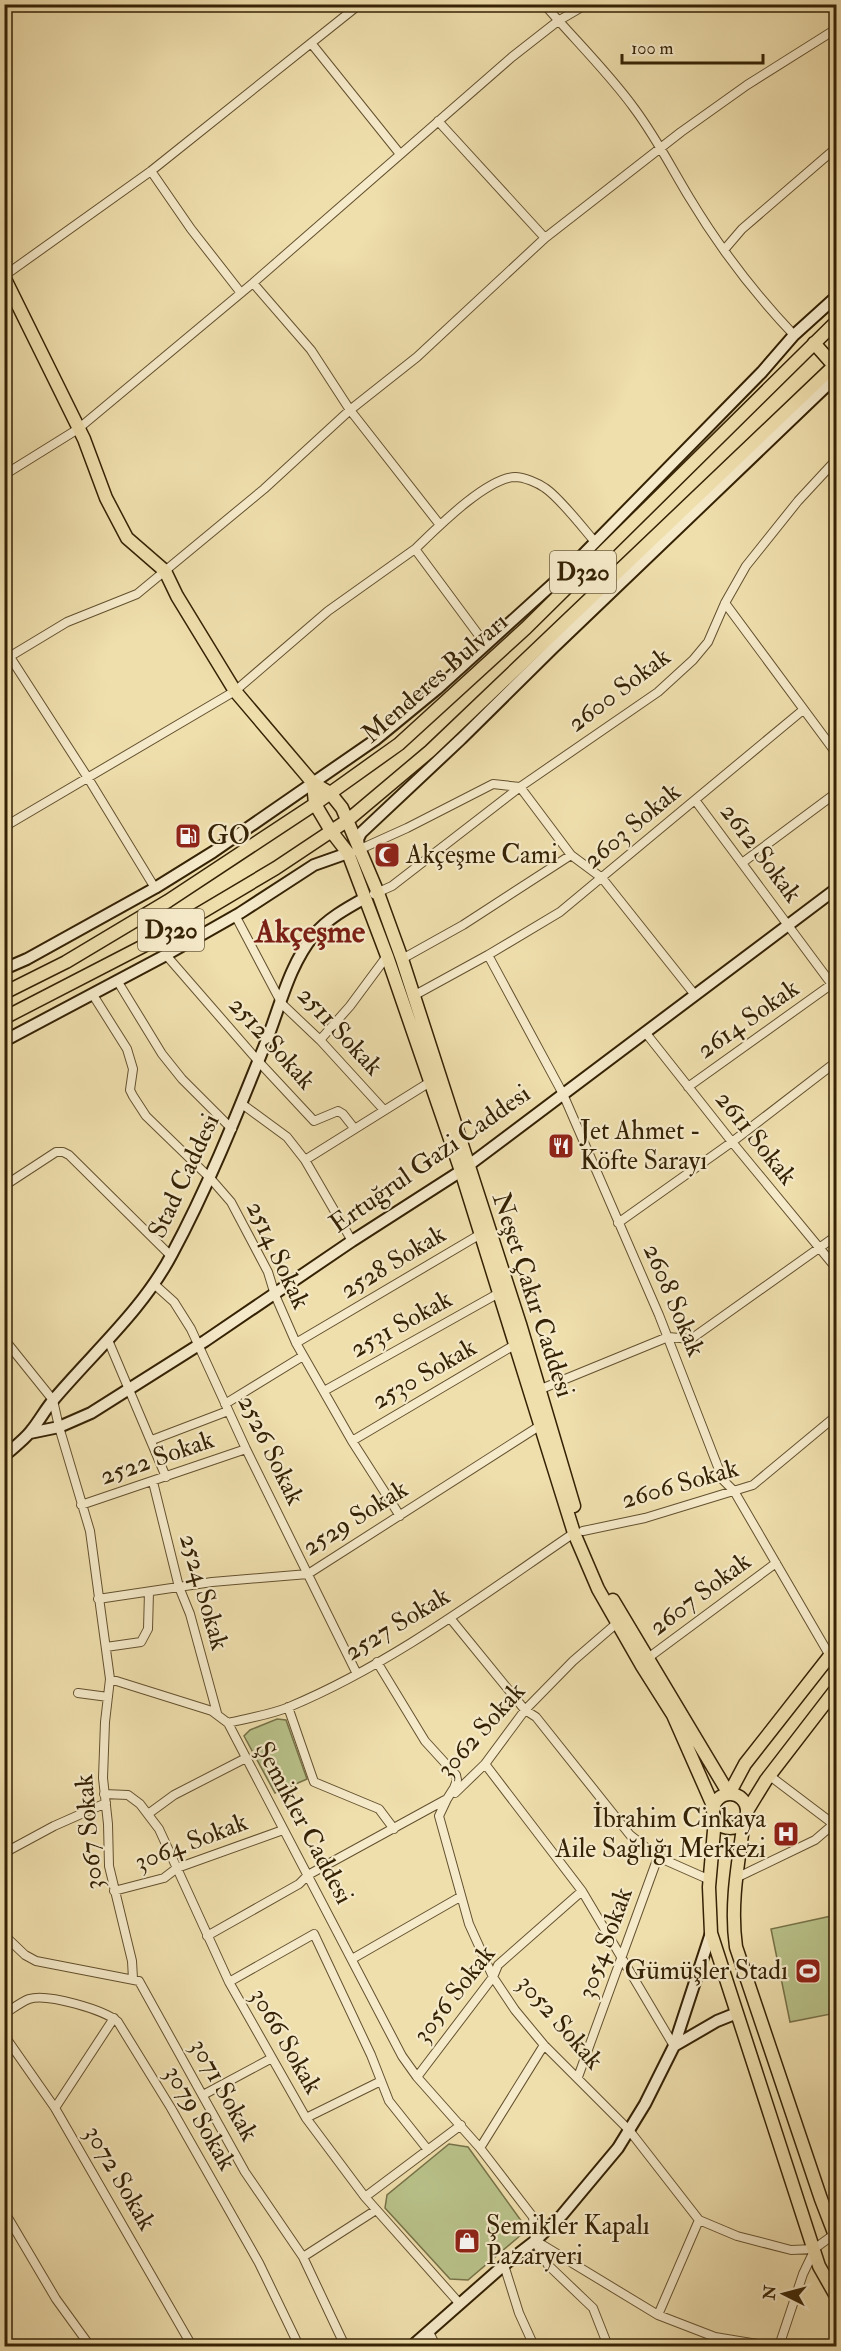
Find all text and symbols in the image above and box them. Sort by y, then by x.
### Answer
scale bar [622,27,763,65]
text: 100 m [631,37,674,60]
road number: D320 [550,551,616,593]
street label: Menderes Bulvarı [355,606,515,750]
street label: 2600 Sokak [561,641,677,739]
street label: 2603 Sokak [577,776,688,876]
street label: 2612 Sokak [713,797,809,910]
place label: GO [207,820,250,852]
fuel station icon: GO [173,821,203,851]
place label: Akçeşme Cami [405,839,558,871]
mosque icon: Akçeşme Cami [372,840,402,870]
road number: D320 [138,909,204,951]
district label: Akçeşme [253,912,366,952]
street label: 2614 Sokak [691,972,806,1066]
street label: 2511 Sokak [291,980,390,1083]
street label: 2512 Sokak [222,990,323,1097]
street label: Ertuğrul Gazi Caddesi [323,1078,537,1240]
street label: 2611 Sokak [708,1084,804,1192]
street label: Stad Caddesi [141,1109,227,1243]
place label: Jet Ahmet - Köfte Sarayı [579,1115,707,1177]
restaurant icon: Jet Ahmet - Köfte Sarayı [546,1131,576,1161]
street label: Neşet Çakır Caddesi [485,1189,581,1401]
street label: 2514 Sokak [239,1196,317,1315]
street label: 2528 Sokak [334,1218,452,1306]
street label: 2608 Sokak [636,1239,712,1362]
street label: 2531 Sokak [344,1283,458,1365]
street label: 2530 Sokak [366,1331,483,1417]
street label: 2526 Sokak [231,1390,312,1511]
street label: 2522 Sokak [96,1423,219,1492]
street label: 2606 Sokak [618,1452,743,1516]
street label: 2529 Sokak [296,1473,414,1563]
street label: 2524 Sokak [172,1530,236,1654]
street label: 2607 Sokak [643,1545,758,1643]
street label: 2527 Sokak [339,1580,456,1668]
street label: 3062 Sokak [430,1675,532,1784]
street label: Şemikler Caddesi [248,1736,360,1910]
street label: 3067 Sokak [68,1772,110,1891]
place label: İbrahim Cinkaya Aile Sağlığı Merkezi [554,1801,766,1865]
street label: 3064 Sokak [130,1806,252,1878]
hospital icon: İbrahim Cinkaya Aile Sağlığı Merkezi [771,1819,801,1849]
street label: 3054 Sokak [570,1883,640,2003]
street label: 3056 Sokak [406,1938,502,2049]
place label: Gümüşler Stadı [624,1955,788,1987]
sports icon: Gümüşler Stadı [793,1956,823,1986]
street label: 3052 Sokak [510,1968,610,2076]
street label: 3066 Sokak [243,1982,329,2100]
street label: 3071 Sokak [183,2033,265,2147]
street label: 3079 Sokak [157,2060,243,2177]
street label: 3072 Sokak [77,2120,163,2237]
place label: Şemikler Kapalı Pazaryeri [486,2210,650,2272]
shop icon: Şemikler Kapalı Pazaryeri [452,2226,482,2256]
north arrow [754,2264,814,2324]
text: N [759,2284,781,2302]

